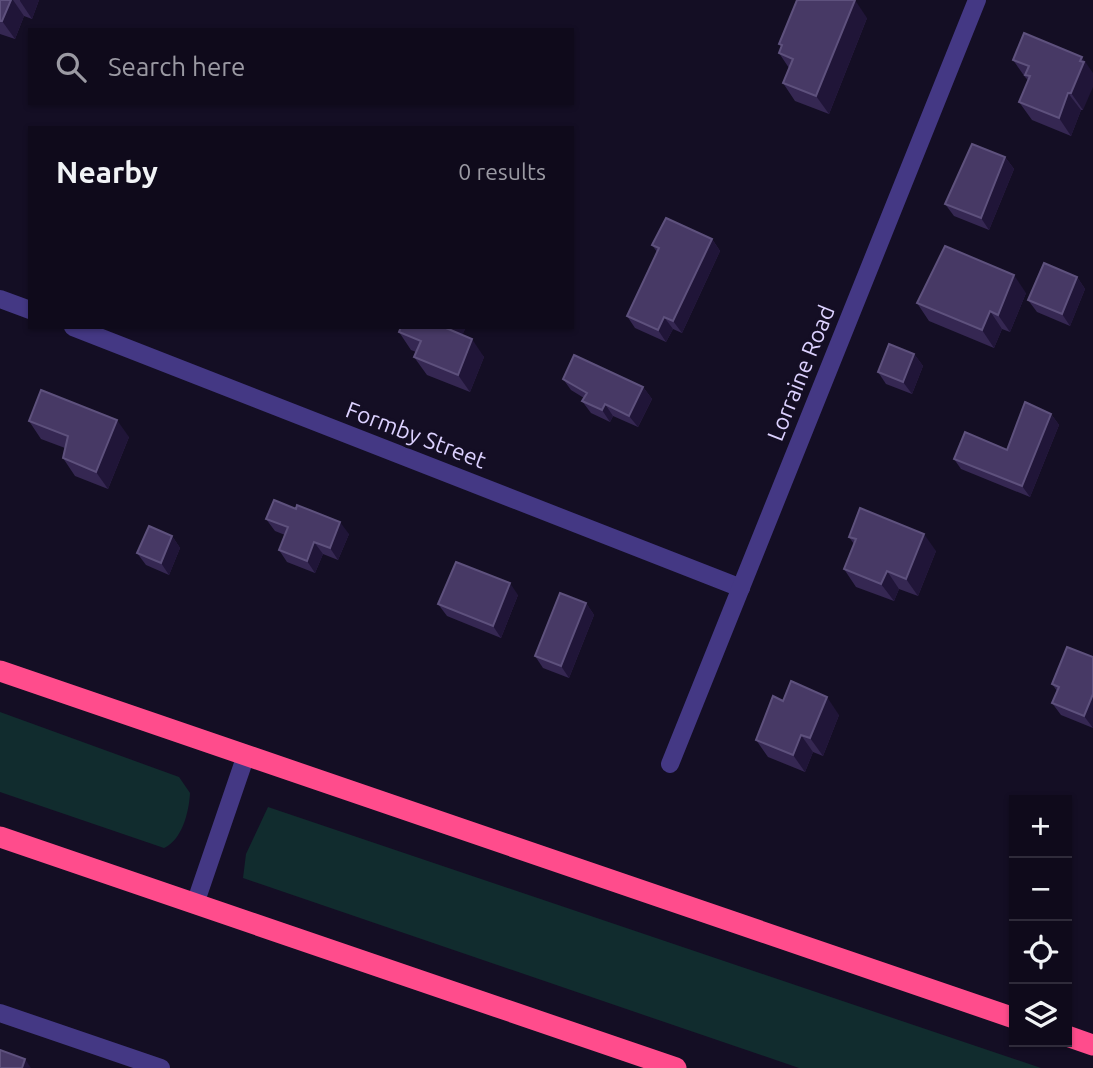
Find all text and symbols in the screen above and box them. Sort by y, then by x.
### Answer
search box [28,28,574,105]
icon: search [52,48,90,86]
text: Search here [108,52,245,81]
text: Nearby [56,155,158,189]
text: 0 results [458,159,546,184]
street label: Lorraine Road [762,301,839,444]
street label: Formby Street [343,396,490,473]
map controls [1009,795,1072,1047]
button: + [1009,795,1072,858]
button: − [1009,858,1072,921]
button: locate [1009,921,1072,984]
button: layers [1009,984,1072,1047]

